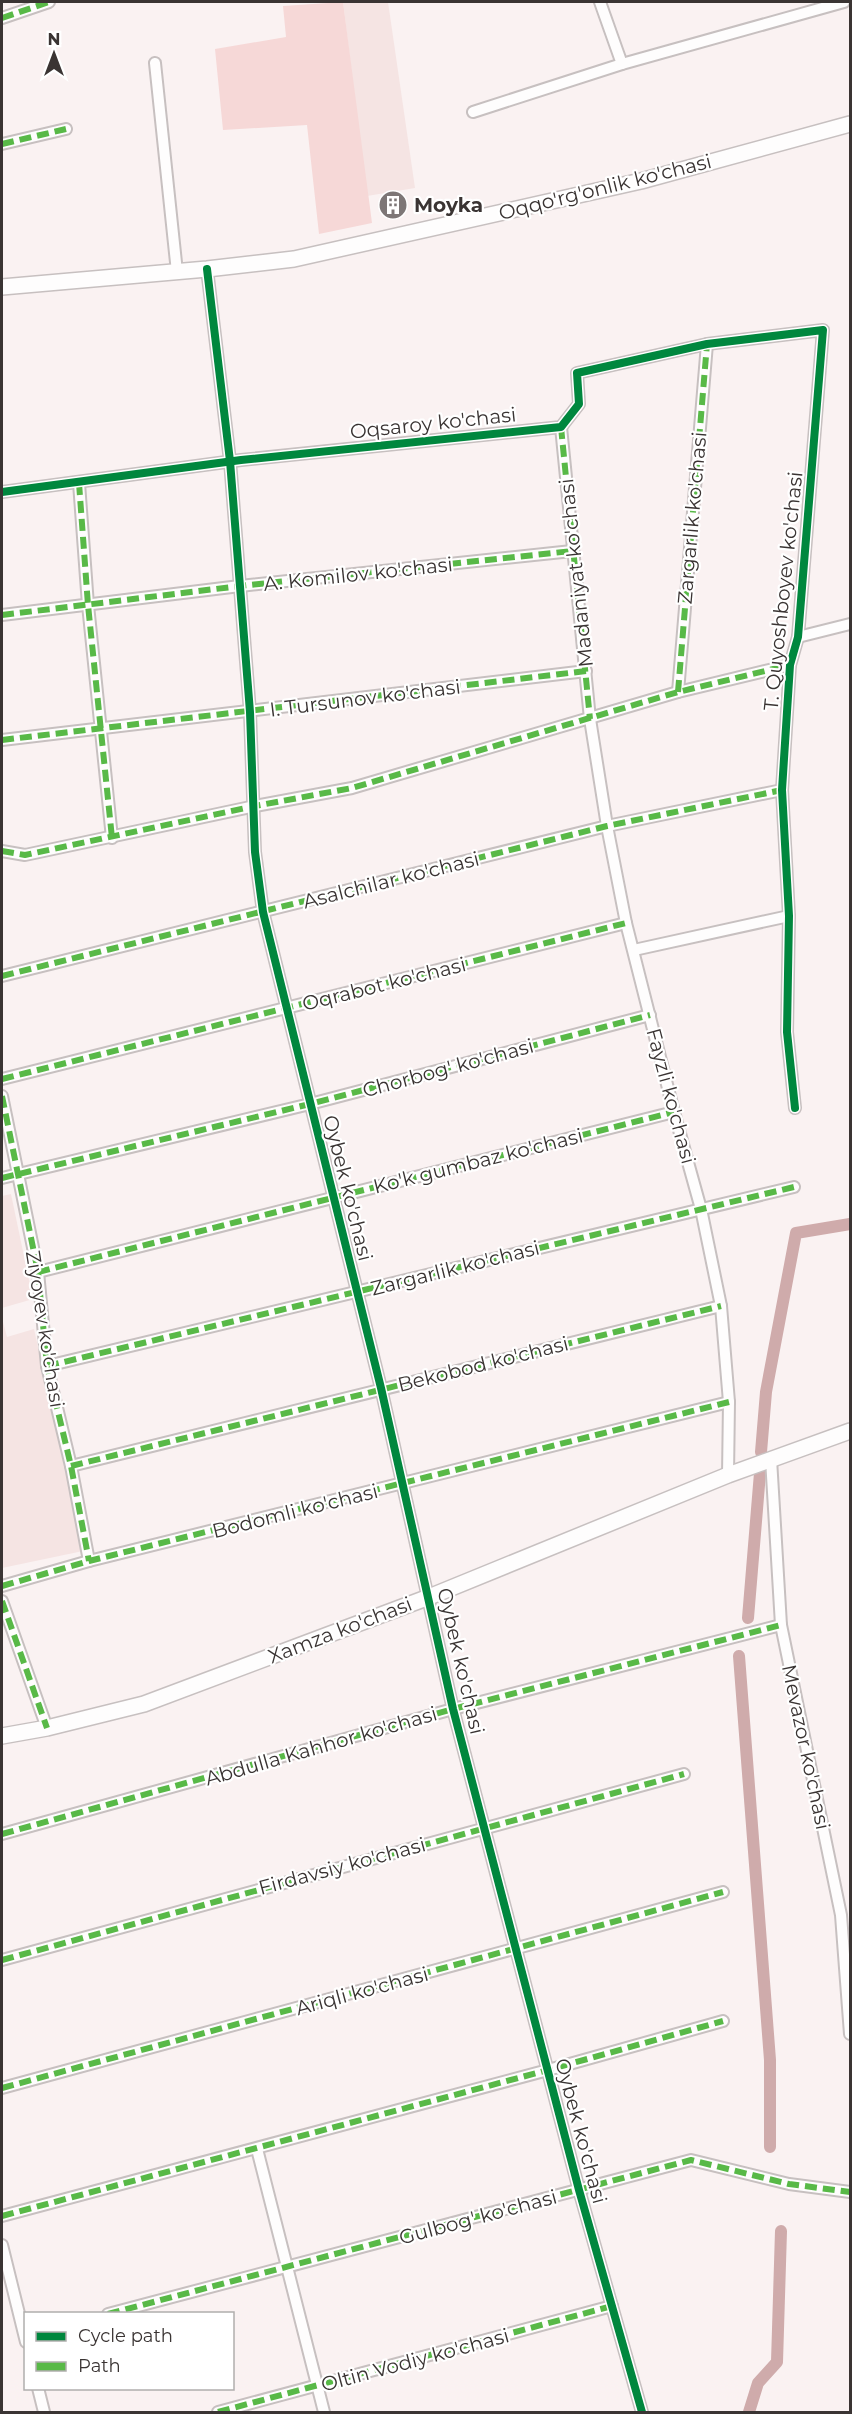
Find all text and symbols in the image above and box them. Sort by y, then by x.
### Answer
north arrow [24,24,84,84]
text: N [48,30,60,49]
street label: Oqqo'rg'onlik ko'chasi [496,149,714,225]
building icon: Moyka [377,189,409,221]
place label: Moyka [414,193,483,217]
street label: Oqsaroy ko'chasi [349,402,517,444]
street label: Zargarlik ko'chasi [673,431,711,605]
street label: T. Quyoshboyev ko'chasi [759,470,807,712]
street label: Madaniyat ko'chasi [554,477,598,669]
street label: A. Komilov ko'chasi [262,552,454,596]
street label: I. Tursunov ko'chasi [268,674,462,722]
street label: Asalchilar ko'chasi [300,846,482,914]
street label: Oqrabot ko'chasi [300,952,468,1016]
street label: Fayzli ko'chasi [641,1025,701,1167]
street label: Chorbog' ko'chasi [360,1034,536,1102]
street label: Oybek ko'chasi [318,1113,378,1263]
street label: Ko'k gumbaz ko'chasi [371,1123,585,1199]
street label: Zargarlik ko'chasi [368,1235,542,1301]
street label: Ziyoyev ko'chasi [21,1249,69,1409]
street label: Bekobod ko'chasi [395,1331,571,1397]
street label: Bodomli ko'chasi [210,1479,380,1543]
street label: Oybek ko'chasi [432,1585,490,1737]
street label: Xamza ko'chasi [265,1592,415,1668]
street label: Mevazor ko'chasi [777,1662,835,1832]
street label: Abdulla Kahhor ko'chasi [202,1701,440,1791]
street label: Firdavsiy ko'chasi [256,1832,428,1900]
street label: Ariqli ko'chasi [293,1962,431,2020]
street label: Oybek ko'chasi [550,2056,612,2206]
street label: Gulbog' ko'chasi [396,2184,560,2250]
legend [24,2312,234,2390]
street label: Oltin Vodiy ko'chasi [318,2323,512,2397]
text: Cycle path [78,2325,173,2347]
text: Path [78,2355,121,2377]

